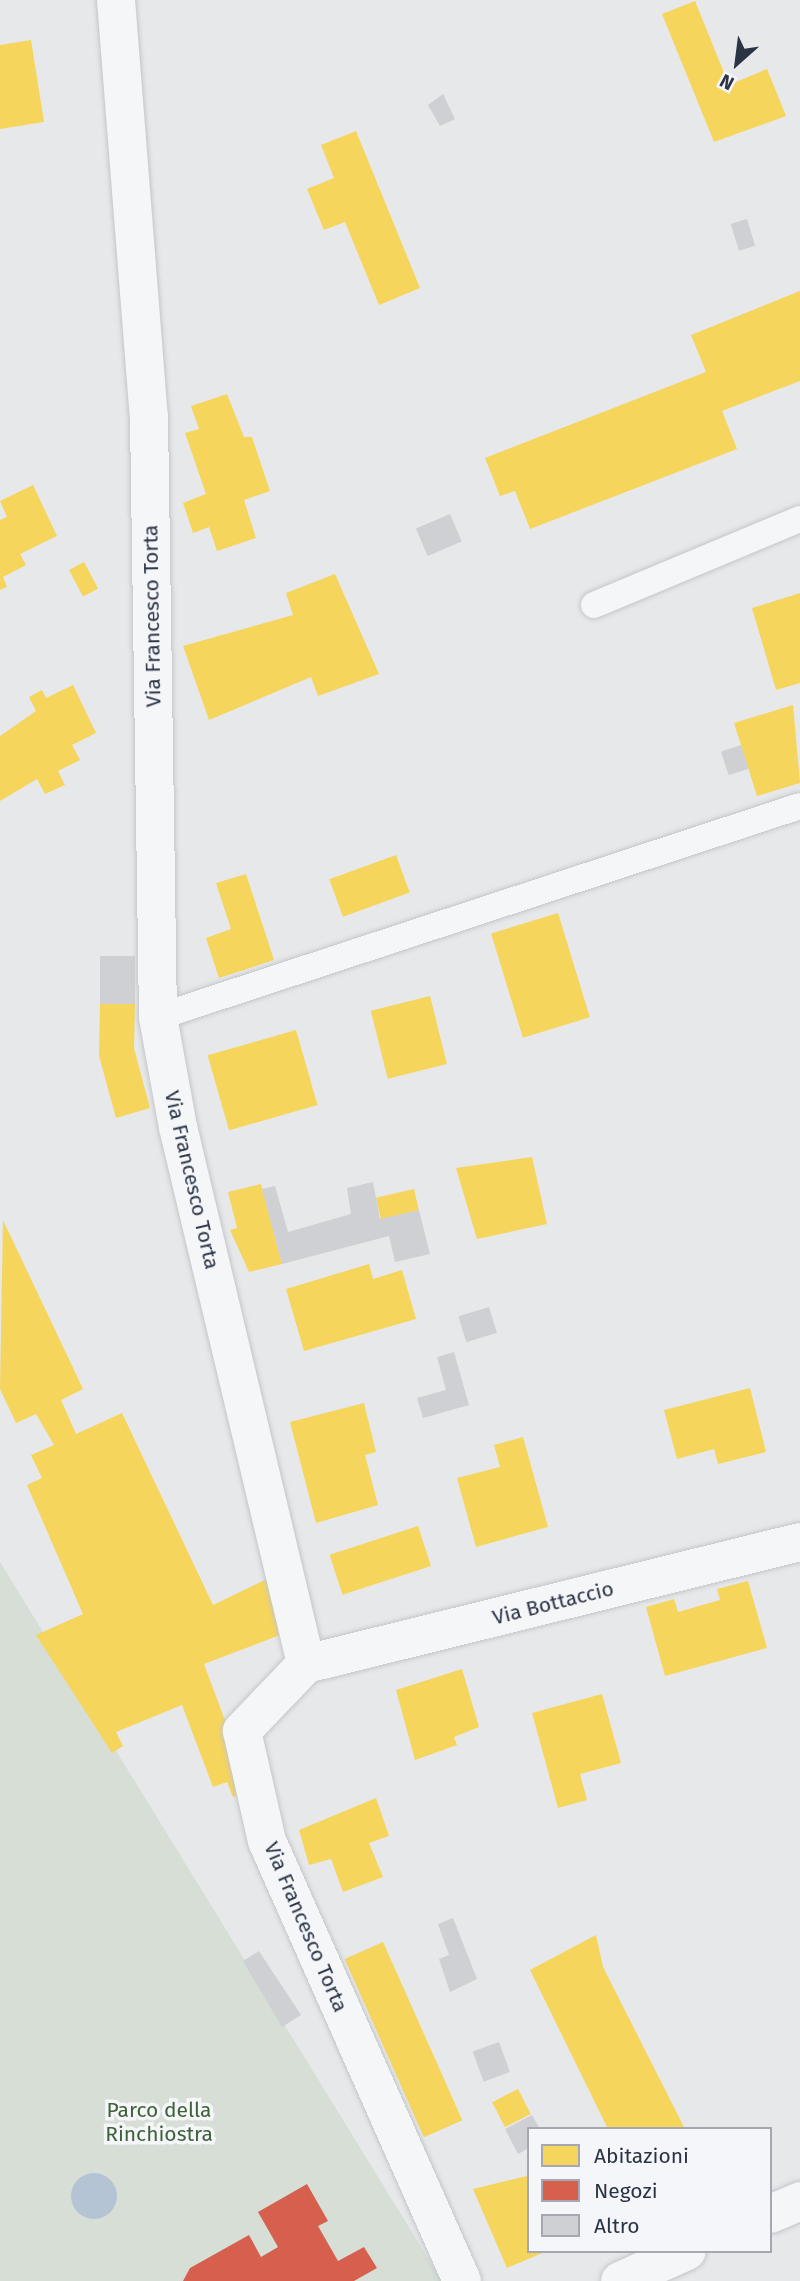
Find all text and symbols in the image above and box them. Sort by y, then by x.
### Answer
north arrow [702,28,772,98]
text: N [716,69,738,95]
street label: Via Francesco Torta [138,525,166,707]
street label: Via Francesco Torta [159,1088,225,1272]
street label: Via Bottaccio [490,1576,616,1630]
street label: Via Francesco Torta [259,1838,353,2016]
park label: Parco della Rinchiostra [105,2097,213,2147]
legend [527,2127,772,2253]
text: Abitazioni [594,2143,689,2169]
text: Negozi [594,2178,658,2204]
text: Altro [594,2213,640,2239]

